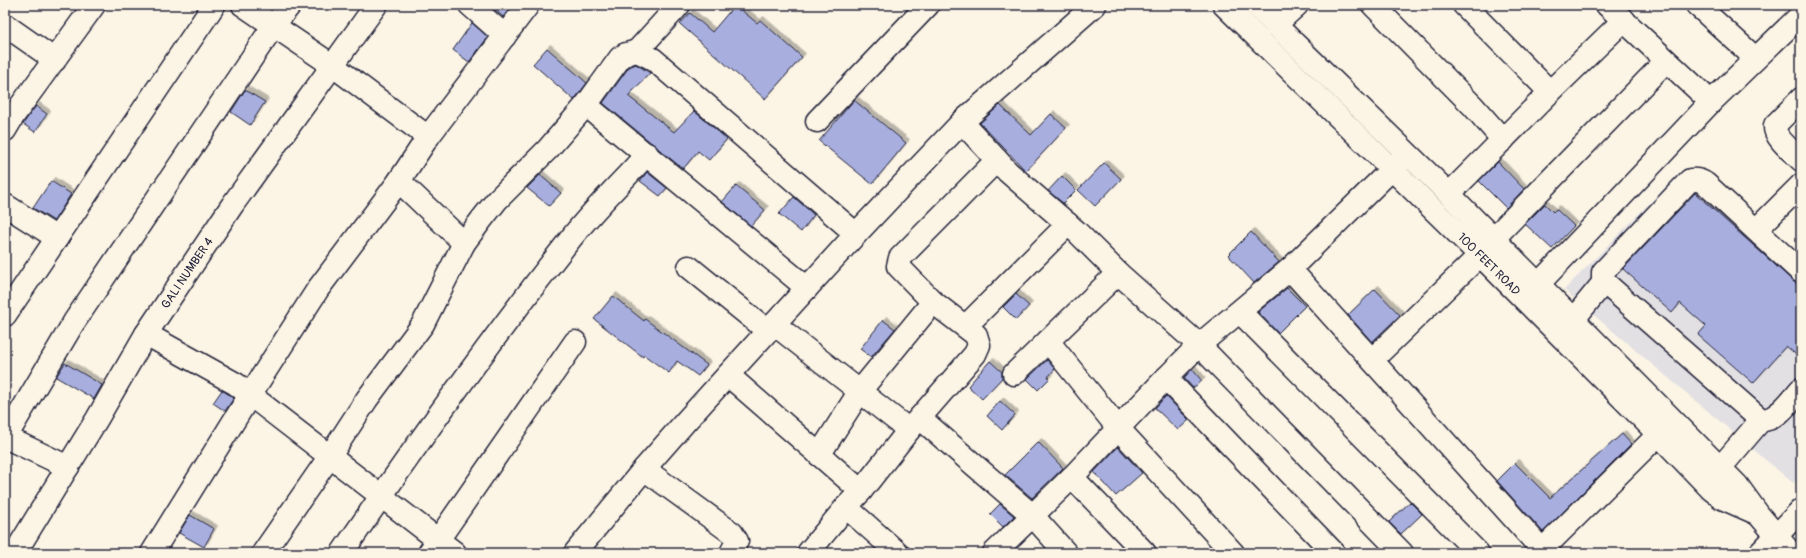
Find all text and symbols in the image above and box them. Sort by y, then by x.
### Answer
street label: 100 FEET ROAD [1454,230,1523,299]
street label: GALI NUMBER 4 [158,235,217,312]

